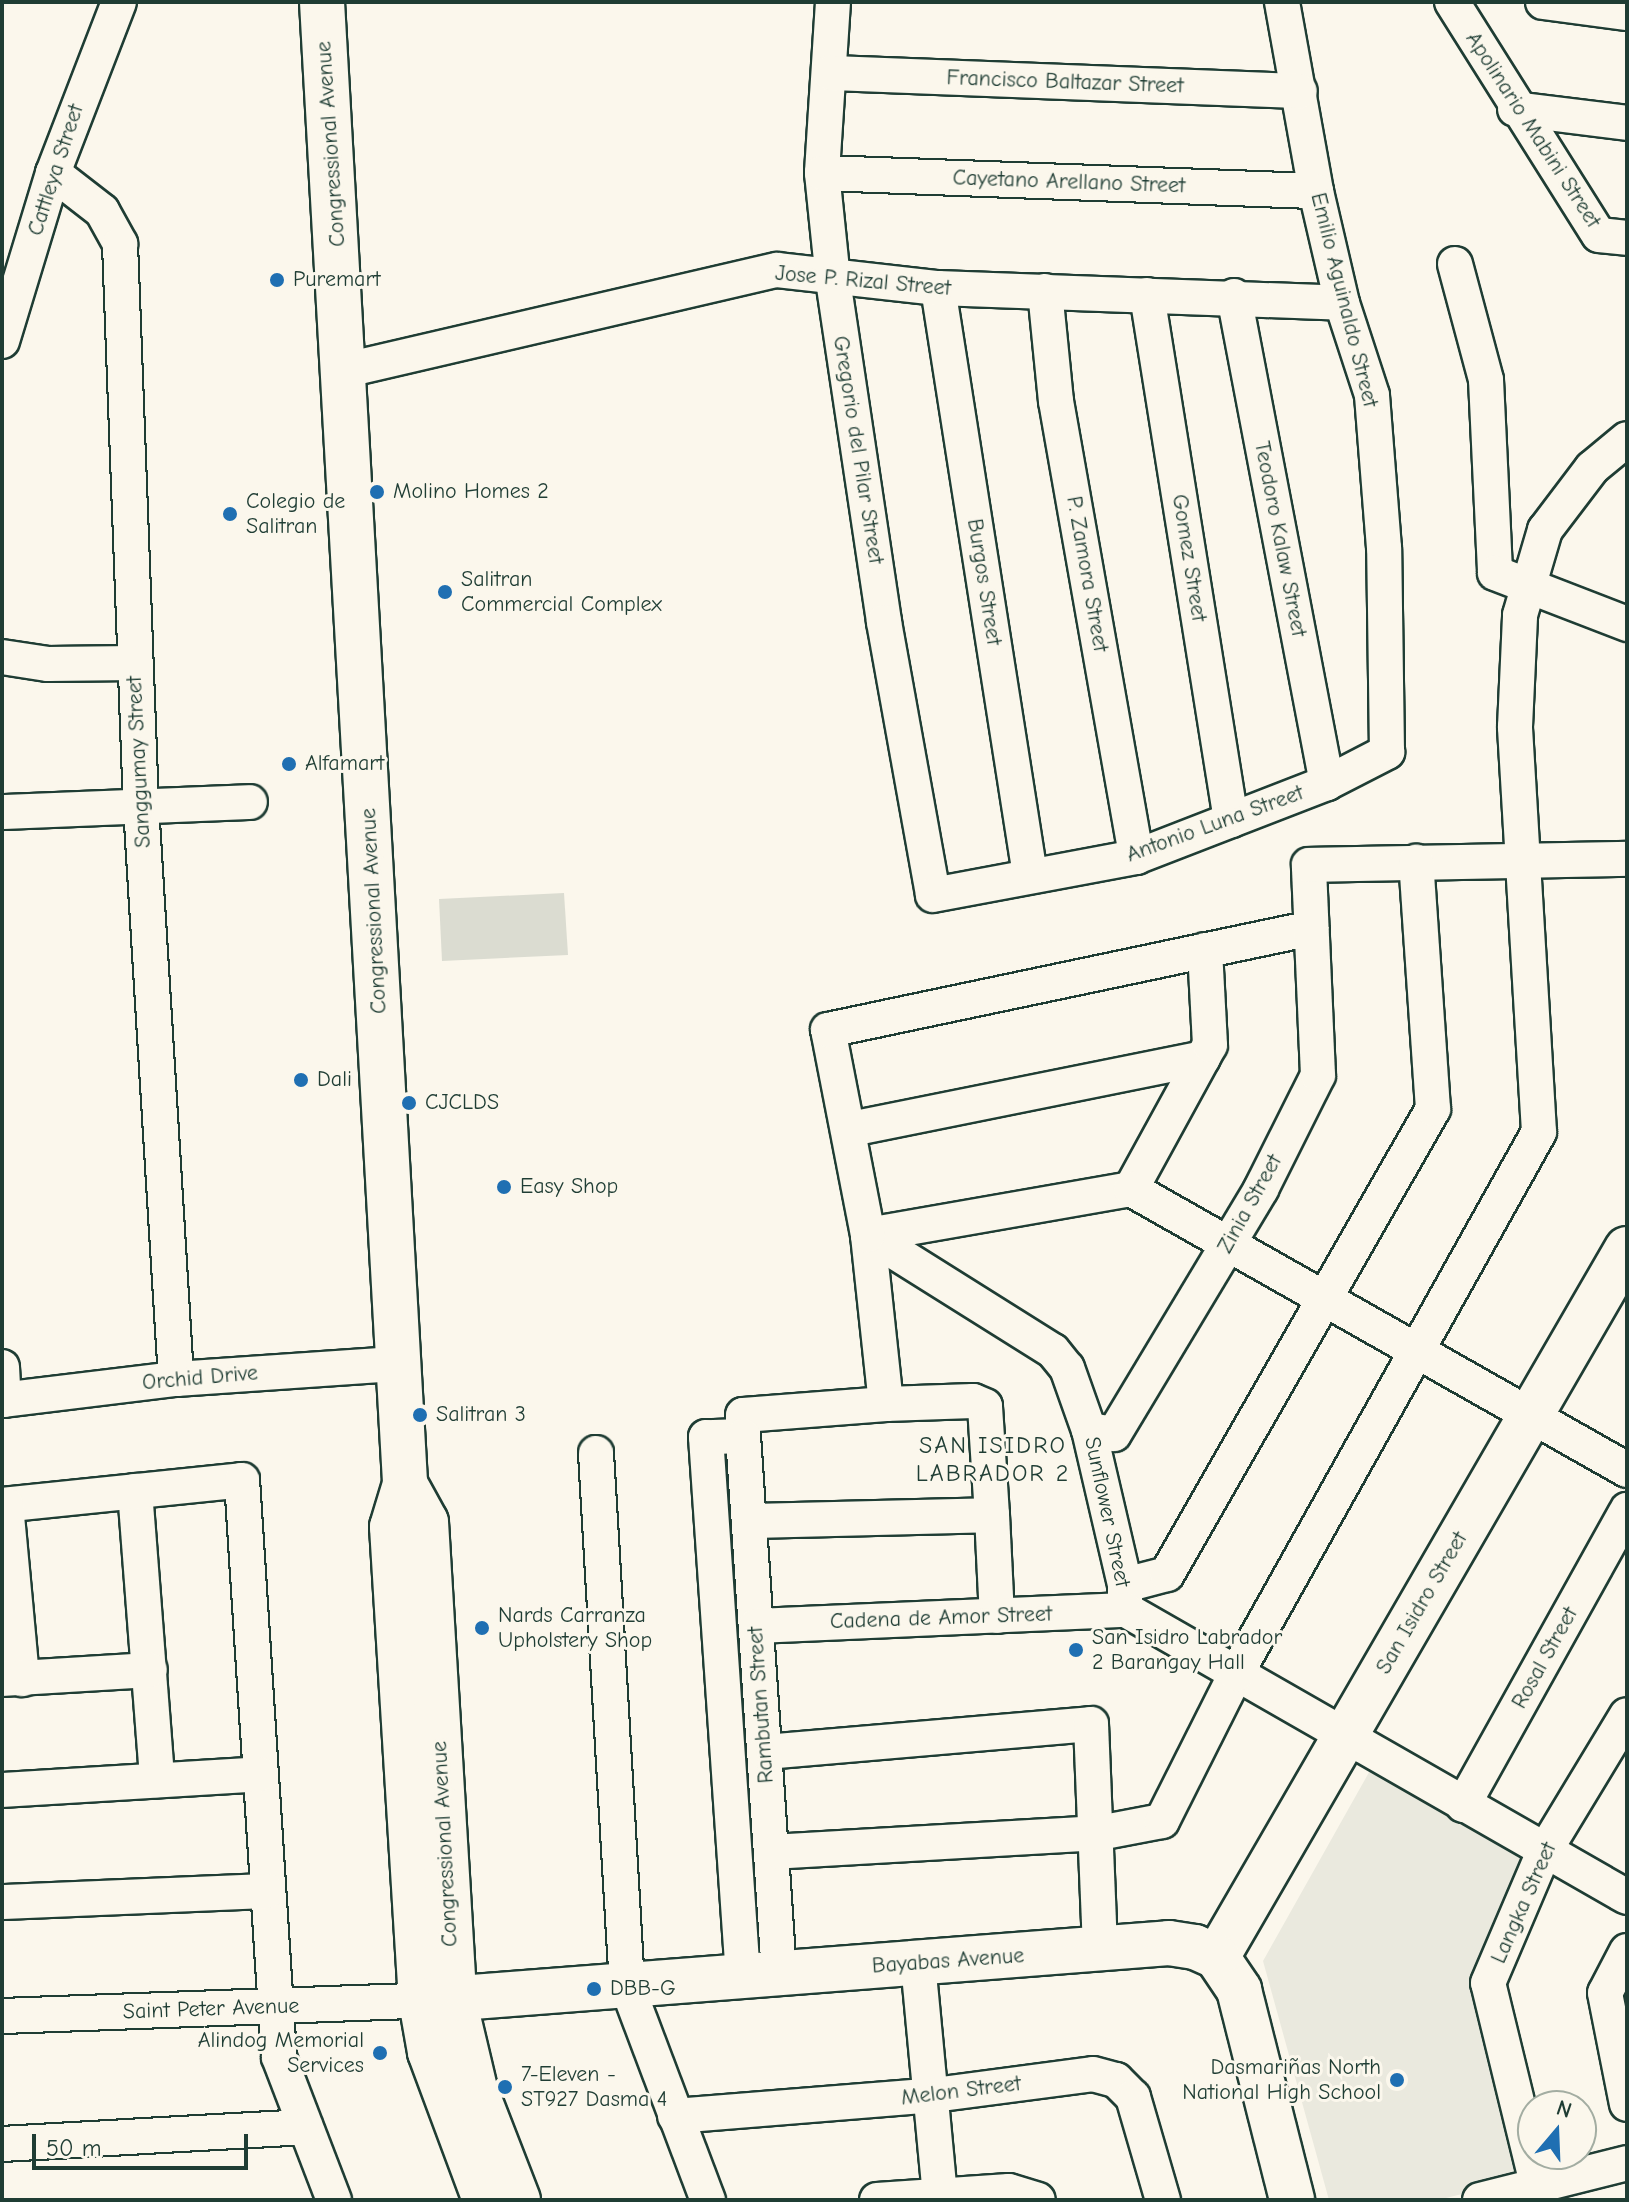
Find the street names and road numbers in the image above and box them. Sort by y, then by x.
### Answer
street label: Apolinario Mabini Street [1460,27,1606,233]
street label: Congressional Avenue [311,40,351,248]
street label: Francisco Baltazar Street [946,65,1184,99]
street label: Cattleya Street [22,101,90,239]
street label: Cayetano Arellano Street [952,165,1186,199]
street label: Emilio Aguinaldo Street [1305,190,1383,410]
street label: Jose P. Rizal Street [774,260,952,302]
street label: Gregorio del Pilar Street [827,334,889,566]
street label: Teodoro Kalaw Street [1248,439,1312,639]
street label: Gomez Street [1166,492,1212,624]
street label: P. Zamora Street [1060,494,1114,654]
street label: Burgos Street [961,517,1007,647]
street label: Sanggumay Street [121,675,157,849]
street label: Antonio Luna Street [1123,780,1307,868]
street label: Congressional Avenue [355,807,393,1015]
street label: Zinia Street [1212,1150,1288,1258]
street label: Orchid Drive [141,1360,259,1396]
street label: Sunflower Street [1078,1434,1136,1590]
street label: San Isidro Street [1371,1527,1473,1679]
street label: Cadena de Amor Street [829,1601,1053,1635]
street label: Rosal Street [1506,1603,1584,1713]
street label: Rambutan Street [742,1626,780,1784]
street label: Congressional Avenue [426,1740,464,1948]
street label: Langka Street [1486,1838,1562,1968]
street label: Bayabas Avenue [871,1943,1025,1979]
street label: Saint Peter Avenue [122,1993,300,2025]
street label: Melon Street [900,2071,1022,2111]

